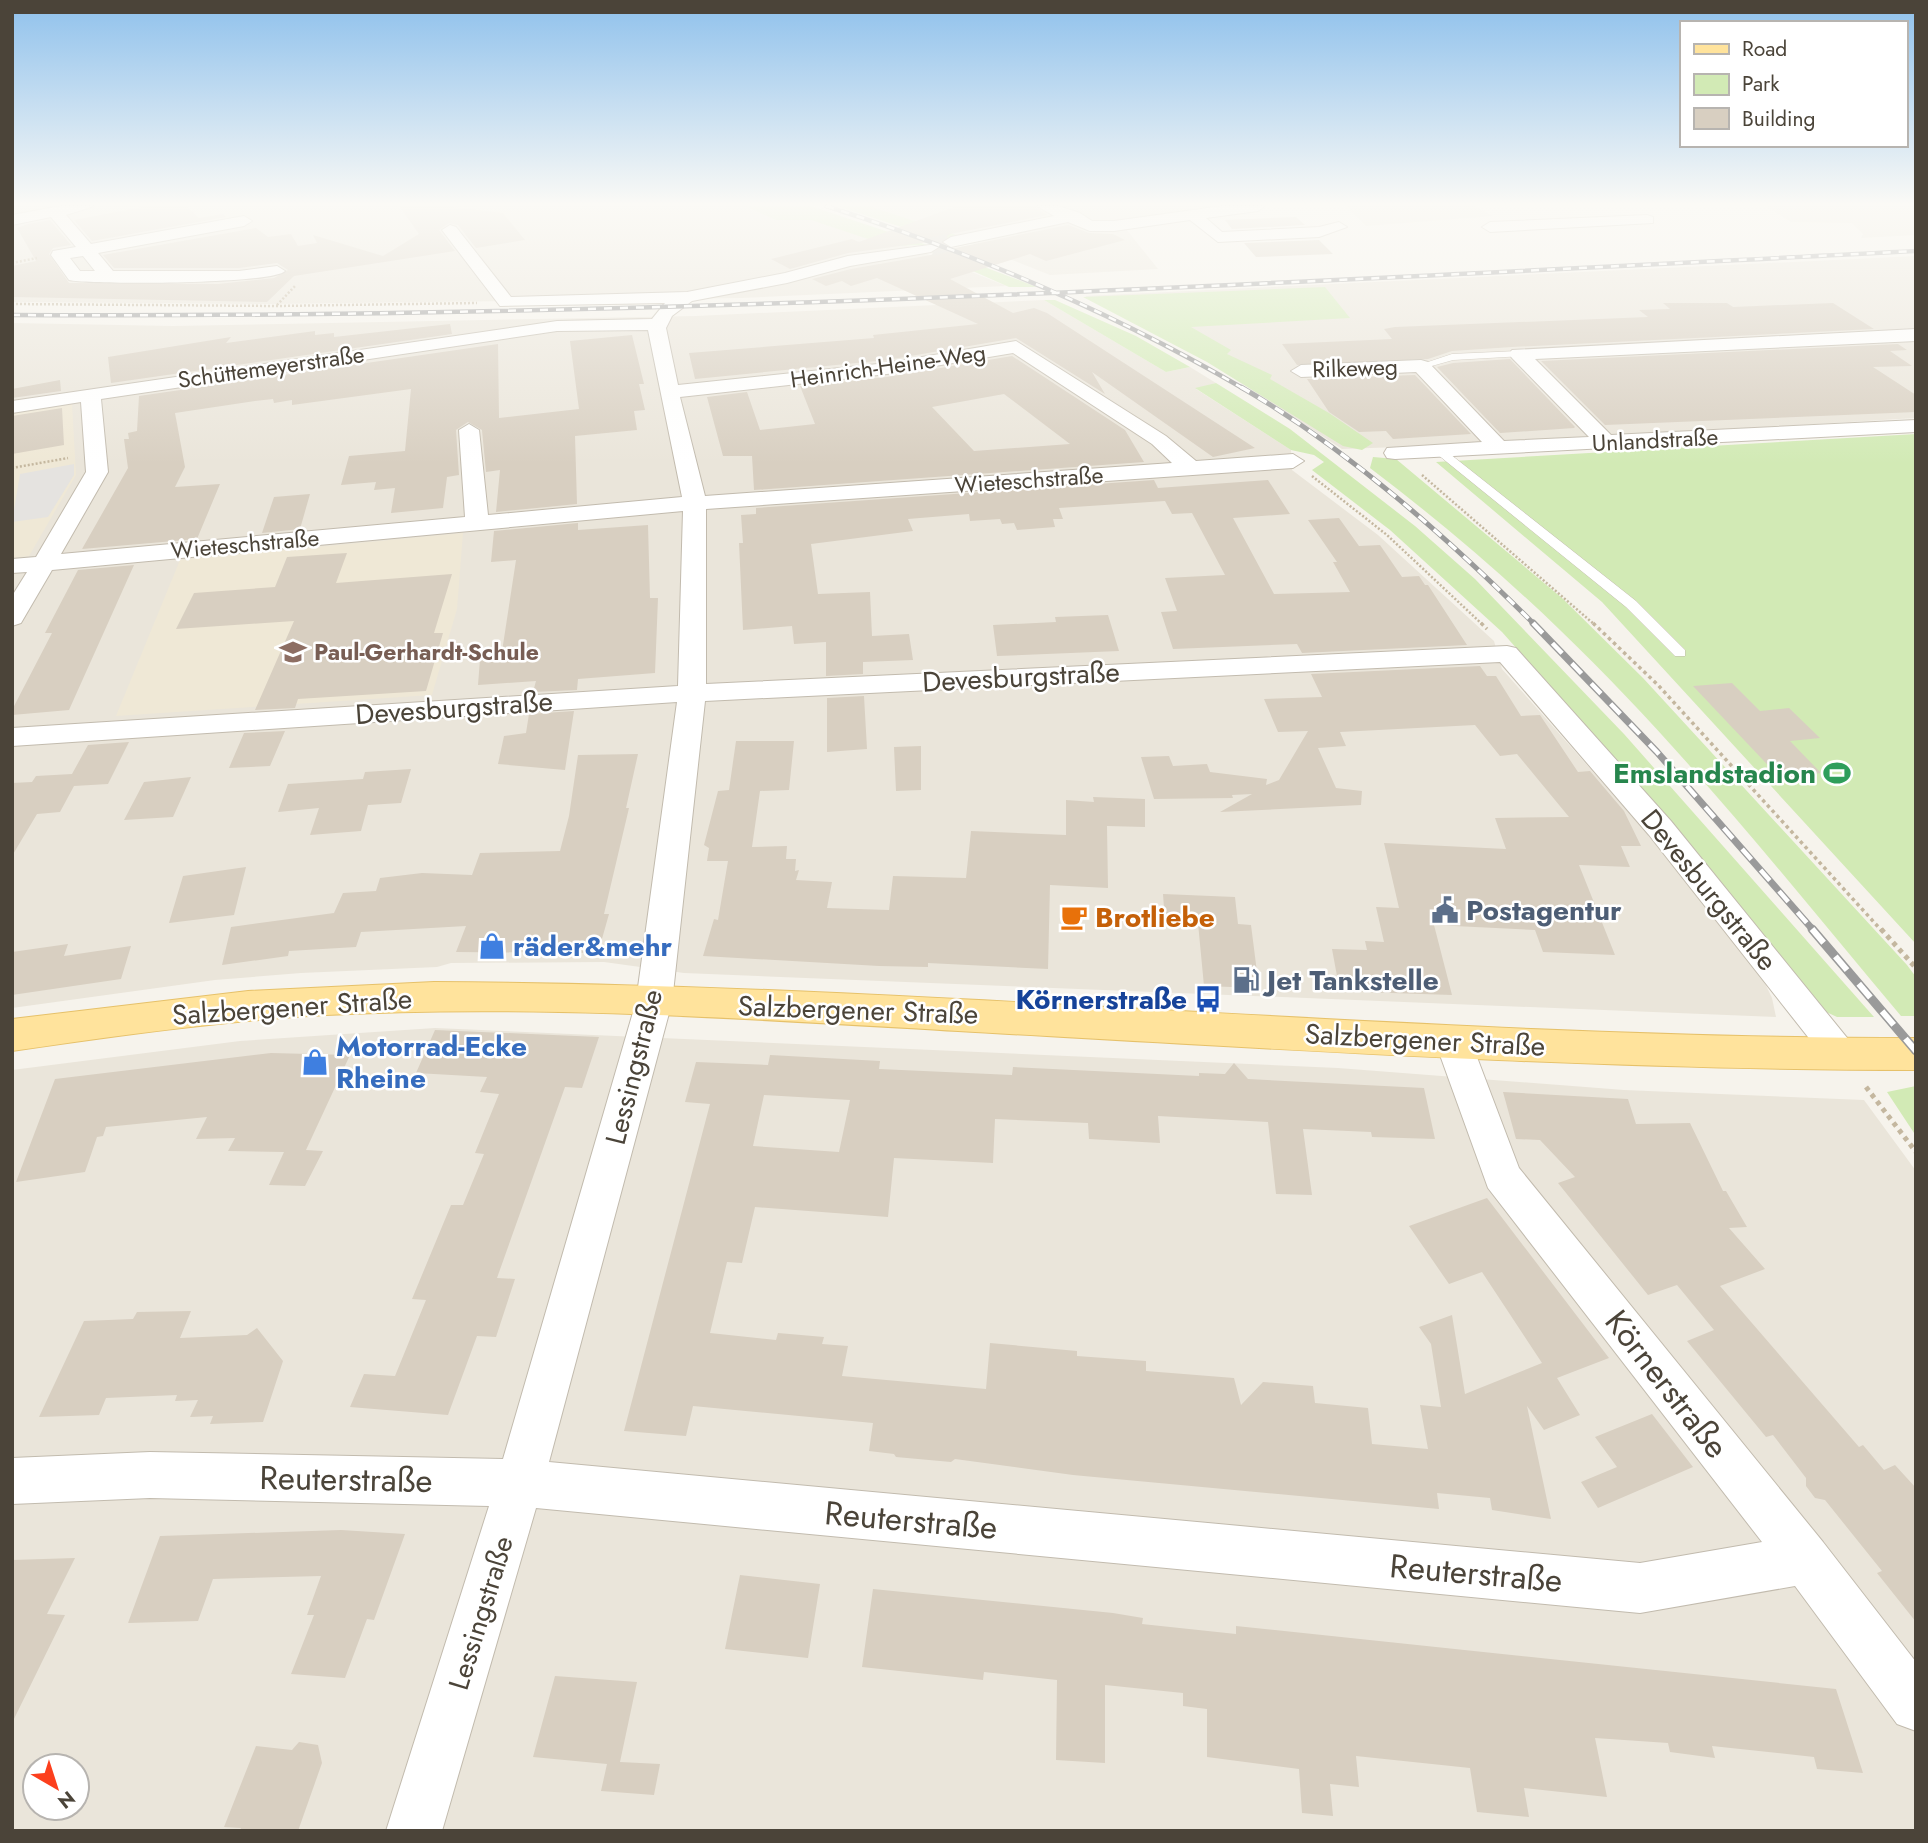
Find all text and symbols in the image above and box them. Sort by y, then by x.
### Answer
legend [1680,21,1907,147]
text: Road [1742,34,1787,64]
text: Park [1742,69,1780,99]
text: Building [1742,104,1815,134]
street label: Heinrich-Heine-Weg [788,335,988,397]
street label: Schüttemeyerstraße [175,337,367,397]
street label: Rilkeweg [1312,350,1398,386]
street label: Unlandstraße [1591,420,1719,460]
street label: Wieteschstraße [954,458,1105,502]
street label: Wieteschstraße [169,521,321,567]
place label: Paul-Gerhardt-Schule [314,635,539,669]
school or university icon: Paul-Gerhardt-Schule [278,637,308,667]
street label: Devesburgstraße [921,651,1121,703]
street label: Devesburgstraße [354,681,554,735]
place label: Emslandstadion [1613,753,1816,794]
sports icon: Emslandstadion [1822,758,1852,788]
street label: Devesburgstraße [1631,800,1787,980]
place label: Postagentur [1466,890,1622,931]
public building icon: Postagentur [1430,895,1460,925]
place label: Brotliebe [1095,897,1215,938]
cafe icon: Brotliebe [1059,902,1089,932]
place label: räder&mehr [513,926,673,967]
shop icon: räder&mehr [477,931,507,961]
place label: Jet Tankstelle [1262,960,1439,1001]
fuel station icon: Jet Tankstelle [1231,965,1261,995]
street label: Salzbergener Straße [171,978,413,1036]
place label: Körnerstraße [1015,979,1187,1020]
bus stop icon: Körnerstraße [1193,984,1223,1014]
street label: Lessingstraße [595,985,673,1149]
street label: Salzbergener Straße [737,985,979,1035]
street label: Salzbergener Straße [1304,1013,1546,1067]
place label: Motorrad-Ecke Rheine [336,1026,527,1099]
shop icon: Motorrad-Ecke Rheine [300,1047,330,1077]
street label: Körnerstraße [1594,1300,1740,1468]
street label: Reuterstraße [259,1454,433,1504]
street label: Reuterstraße [823,1489,999,1551]
street label: Lessingstraße [438,1531,524,1695]
street label: Reuterstraße [1388,1542,1564,1604]
north arrow [21,1752,91,1822]
text: N [52,1785,81,1815]

